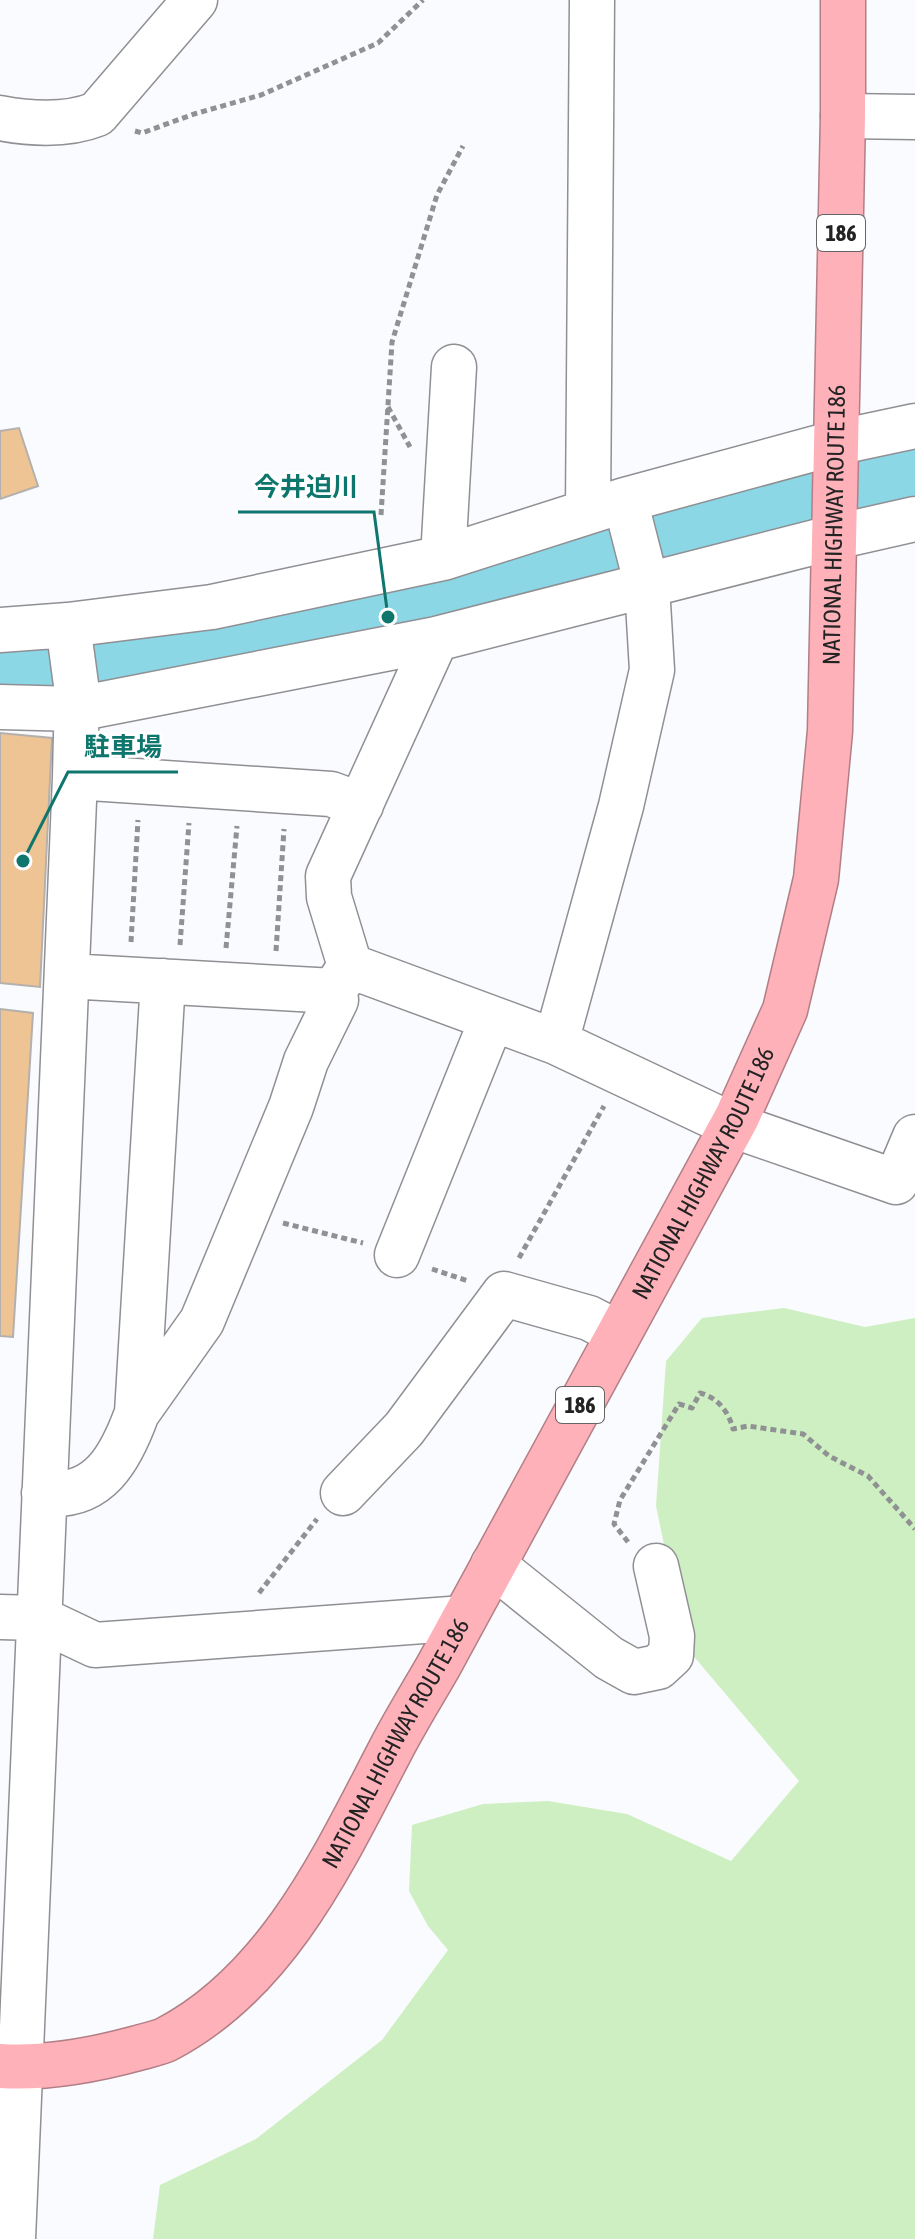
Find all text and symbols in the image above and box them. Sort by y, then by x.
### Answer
road number: 186 [817,215,865,251]
street label: NATIONAL HIGHWAY ROUTE 186 [817,384,850,665]
callout: 今井迫川 [238,462,374,512]
text: 今井迫川 [254,472,358,502]
callout: 駐車場 [68,722,178,772]
text: 駐車場 [84,732,162,762]
street label: NATIONAL HIGHWAY ROUTE 186 [627,1043,780,1304]
road number: 186 [556,1387,604,1423]
street label: NATIONAL HIGHWAY ROUTE 186 [316,1614,475,1873]

